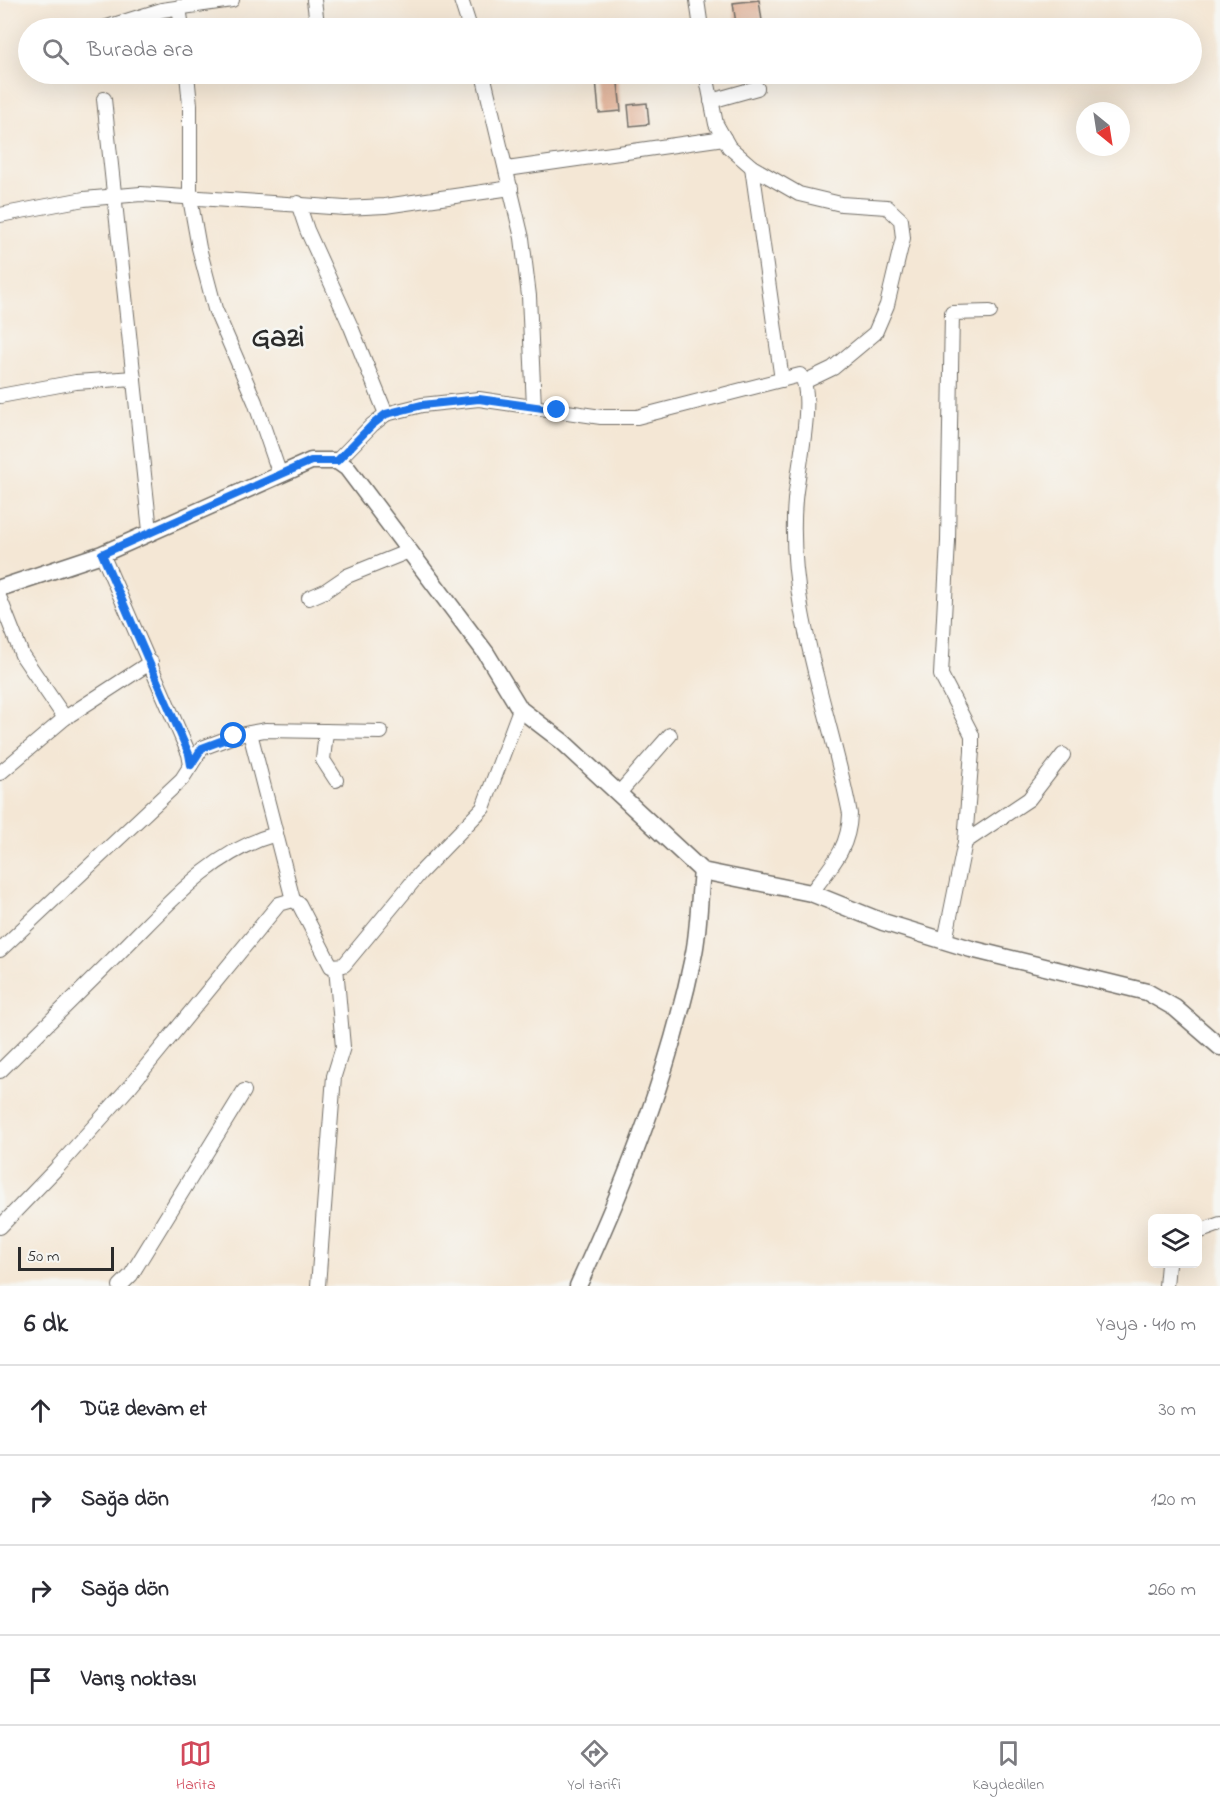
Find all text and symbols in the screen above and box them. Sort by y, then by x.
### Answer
search box [18,18,1202,84]
icon: search [39,35,72,68]
text: Burada ara [87,35,193,67]
north arrow [1076,102,1130,156]
district label: Gazi [252,317,304,361]
route end [543,396,569,422]
route start [220,722,246,748]
map controls [1148,1214,1202,1268]
button: layers [1148,1214,1202,1268]
scale bar [18,1244,114,1272]
text: 50 m [27,1245,59,1269]
text: 6 dk [24,1306,68,1344]
text: Yaya · 410 m [1096,1311,1196,1340]
icon: ahead [24,1394,57,1427]
text: Düz devam et [81,1394,207,1426]
text: 30 m [1159,1396,1196,1425]
icon: right [24,1484,57,1517]
text: Sağa dön [81,1484,169,1516]
text: 120 m [1151,1486,1196,1515]
icon: right [24,1574,57,1607]
text: Sağa dön [81,1574,169,1606]
text: 260 m [1148,1576,1196,1605]
icon: arrive [24,1664,57,1697]
text: Varış noktası [81,1664,196,1696]
tab: Harita [176,1737,216,1797]
tab: Yol tarifi [567,1737,621,1797]
tab: Kaydedilen [973,1737,1044,1797]

